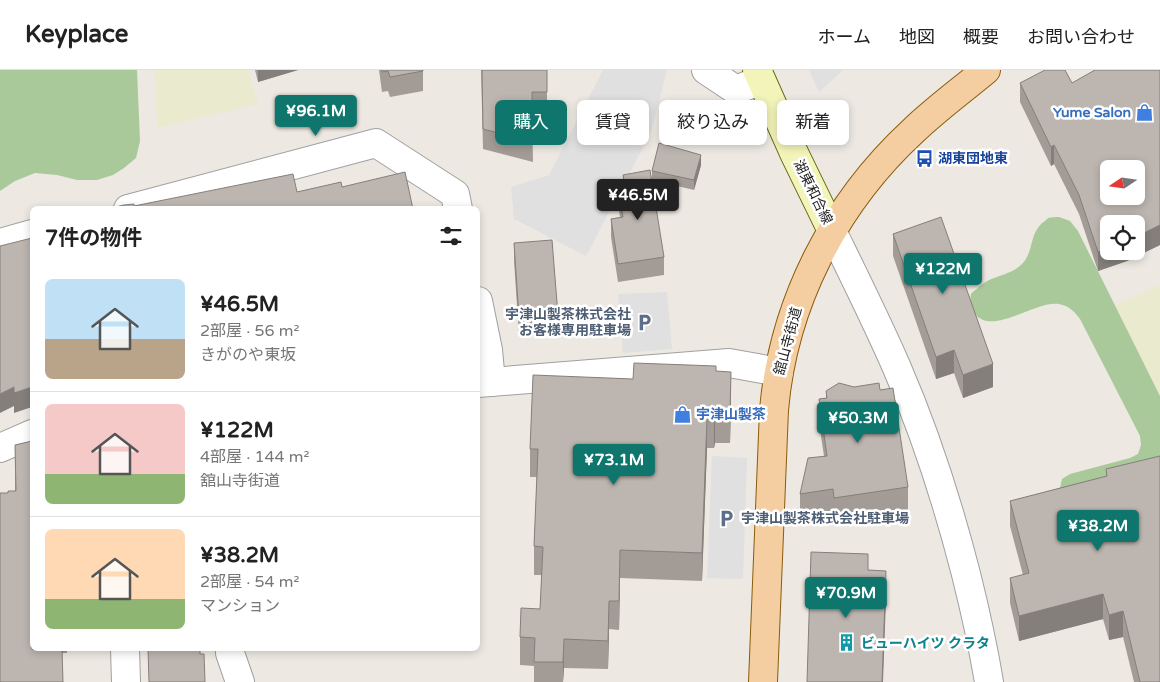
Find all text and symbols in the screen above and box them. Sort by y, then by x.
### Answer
text: Keyplace [25,20,128,49]
text: ホーム [818,26,871,48]
text: 地図 [899,26,935,48]
text: 概要 [963,26,999,48]
text: お問い合わせ [1027,26,1135,48]
pin: ¥96.1M [275,94,357,137]
chip: 購入 [495,100,567,145]
chip: 賃貸 [577,100,649,145]
chip: 絞り込み [659,100,767,145]
chip: 新着 [777,100,849,145]
text: ¥96.1M [286,101,346,121]
shop icon: Yume Salon [1135,102,1155,122]
place label: Yume Salon [1053,104,1131,121]
bus stop icon: 湖東団地東 [914,148,934,168]
place label: 湖東団地東 [938,150,1008,167]
street label: 湖東和合線 [790,157,836,227]
north arrow [1100,160,1145,205]
map controls [1100,160,1145,260]
pin: ¥46.5M [597,178,679,221]
text: ¥46.5M [608,185,668,205]
button: locate [1100,215,1145,260]
icon: filters [437,222,465,250]
text: 7件の物件 [45,226,142,251]
pin: ¥122M [908,252,978,295]
text: ¥122M [915,259,971,279]
text: ¥46.5M [200,292,279,317]
icon: home [85,299,145,359]
street label: 舘山寺街道 [771,305,805,377]
place label: 宇津山製茶株式会社 お客様専用駐車場 [505,306,631,339]
parking icon: 宇津山製茶株式会社 お客様専用駐車場 [635,312,655,332]
text: 2部屋 · 56 m² [200,321,299,341]
text: きがのや東坂 [200,345,296,365]
pin: ¥50.3M [817,402,899,444]
shop icon: 宇津山製茶 [672,404,692,424]
place label: 宇津山製茶 [696,406,766,423]
text: ¥50.3M [828,408,888,428]
text: ¥122M [200,418,274,443]
icon: home [85,424,145,484]
pin: ¥73.1M [573,444,655,486]
text: 4部屋 · 144 m² [200,447,309,467]
text: ¥73.1M [584,450,644,470]
text: 舘山寺街道 [200,471,280,491]
parking icon: 宇津山製茶株式会社駐車場 [717,508,737,528]
place label: 宇津山製茶株式会社駐車場 [741,510,909,527]
pin: ¥38.2M [1057,510,1139,552]
text: ¥38.2M [1068,516,1128,536]
text: ¥38.2M [200,543,279,568]
icon: home [85,549,145,609]
text: 2部屋 · 54 m² [200,572,299,592]
pin: ¥70.9M [805,576,887,619]
text: ¥70.9M [816,583,876,603]
text: マンション [200,596,280,616]
building icon: ビューハイツ クラタ [837,633,857,653]
place label: ビューハイツ クラタ [861,635,990,652]

